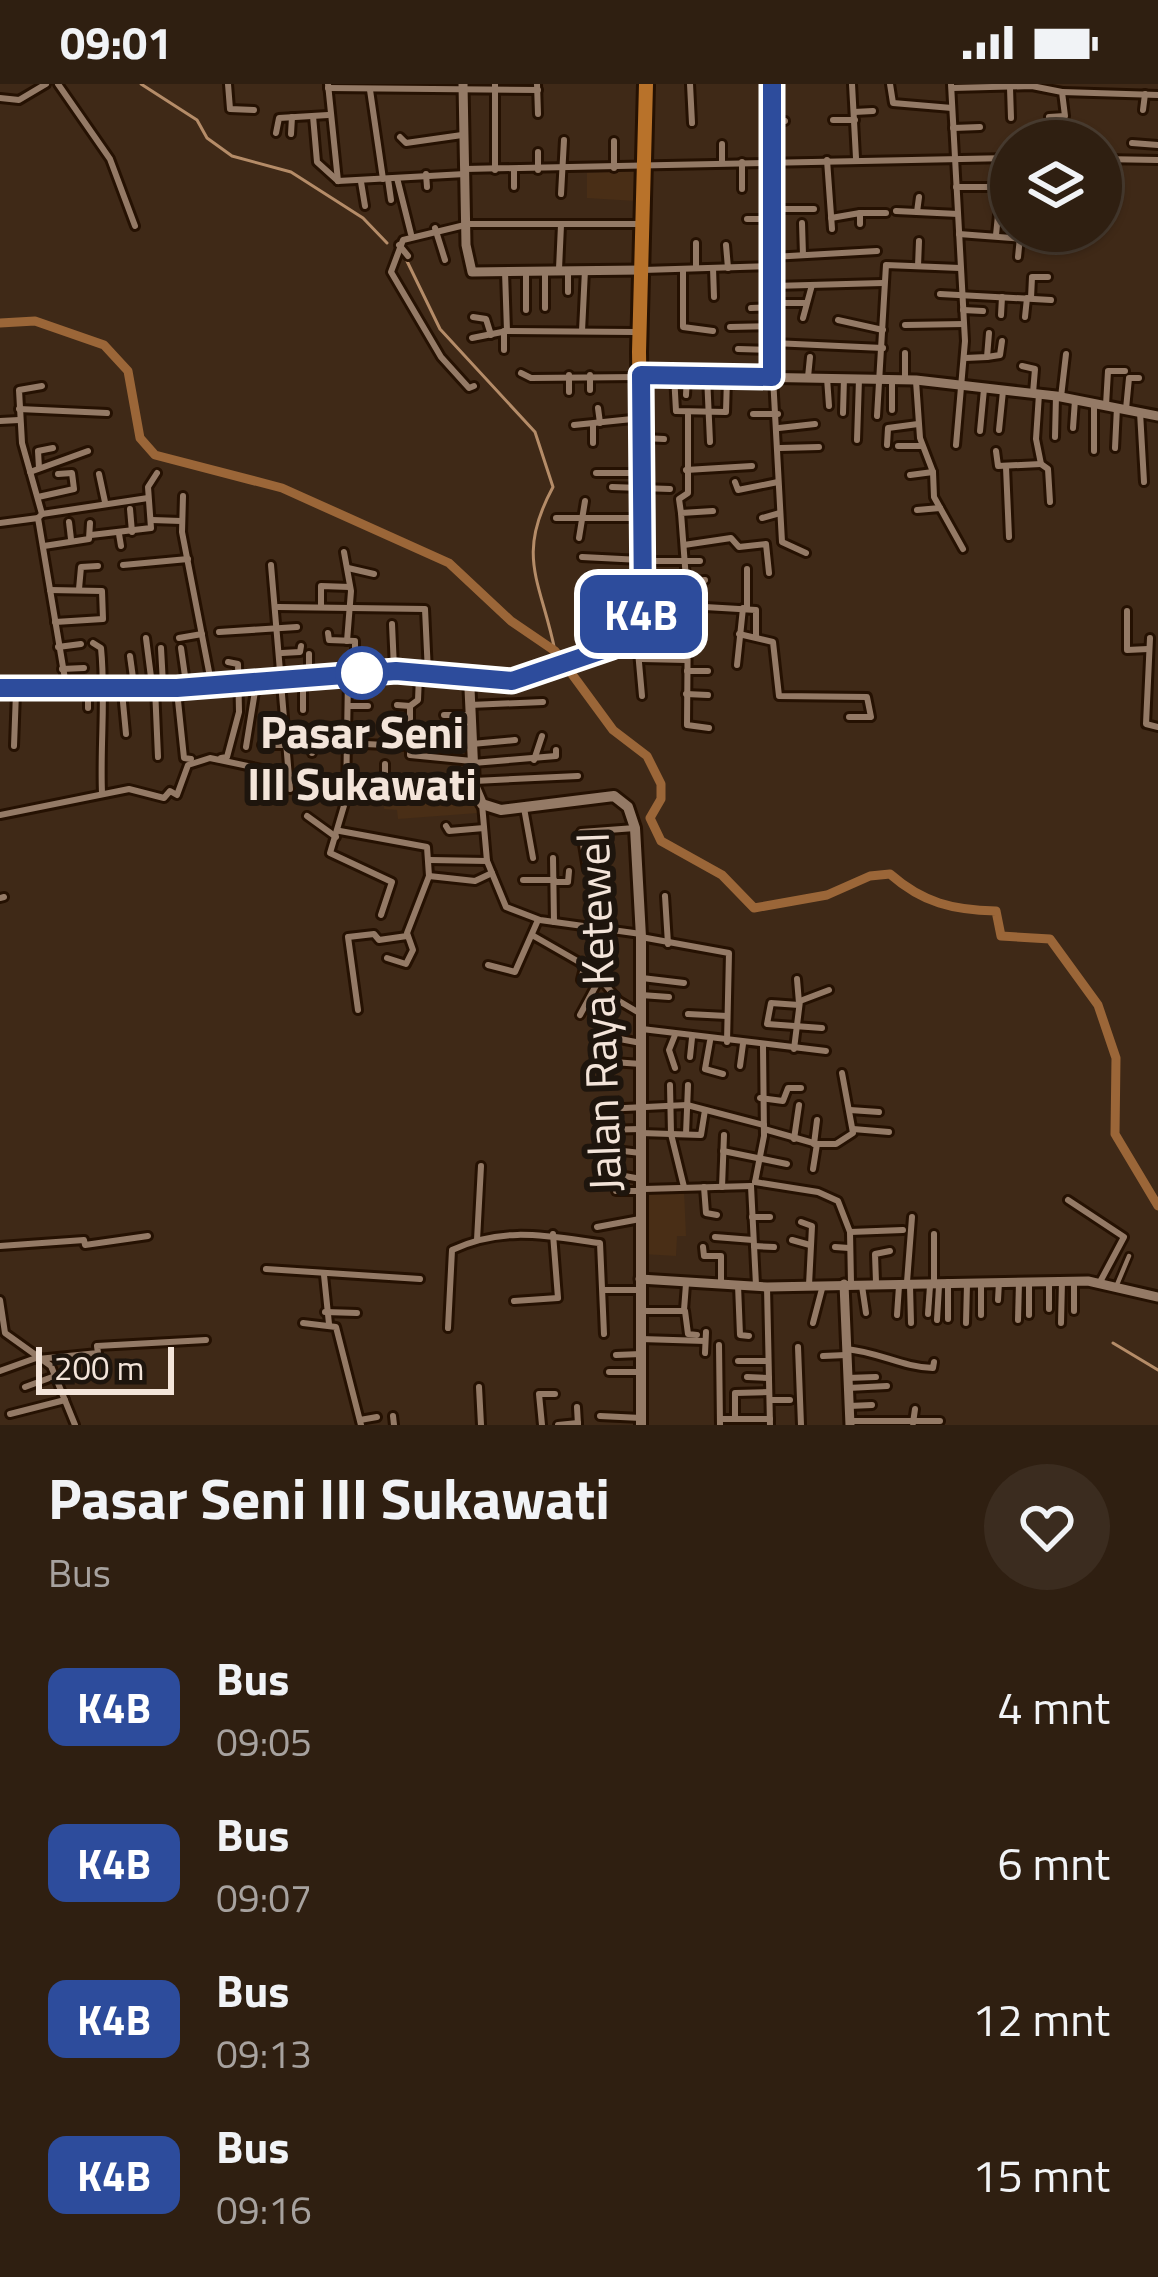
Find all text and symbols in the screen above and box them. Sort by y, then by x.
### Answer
text: 09:01 [60,8,172,76]
map controls [990,120,1122,252]
button: layers [990,120,1122,252]
line badge: K4B [572,575,710,653]
text: K4B [604,582,678,646]
marker: Pasar Seni III Sukawati [337,648,387,698]
place label: Pasar Seni III Sukawati [247,697,477,817]
street label: Jalan Raya Ketewel [558,831,638,1193]
scale bar [36,1341,174,1394]
text: 200 m [54,1343,144,1393]
text: Pasar Seni III Sukawati [48,1454,610,1541]
button: heart [984,1464,1110,1590]
text: Bus [48,1543,111,1602]
text: Bus [216,1644,290,1712]
text: 4 mnt [997,1673,1110,1741]
text: K4B [77,1675,151,1739]
text: 09:05 [216,1712,312,1771]
text: Bus [216,1800,290,1868]
text: 6 mnt [997,1829,1110,1897]
text: K4B [77,1831,151,1895]
text: 09:07 [216,1868,312,1927]
text: Bus [216,1956,290,2024]
text: 12 mnt [972,1985,1110,2053]
text: K4B [77,1987,151,2051]
text: 09:13 [216,2024,312,2083]
text: Bus [216,2112,290,2180]
text: 15 mnt [972,2141,1110,2209]
text: K4B [77,2143,151,2207]
text: 09:16 [216,2180,312,2239]

